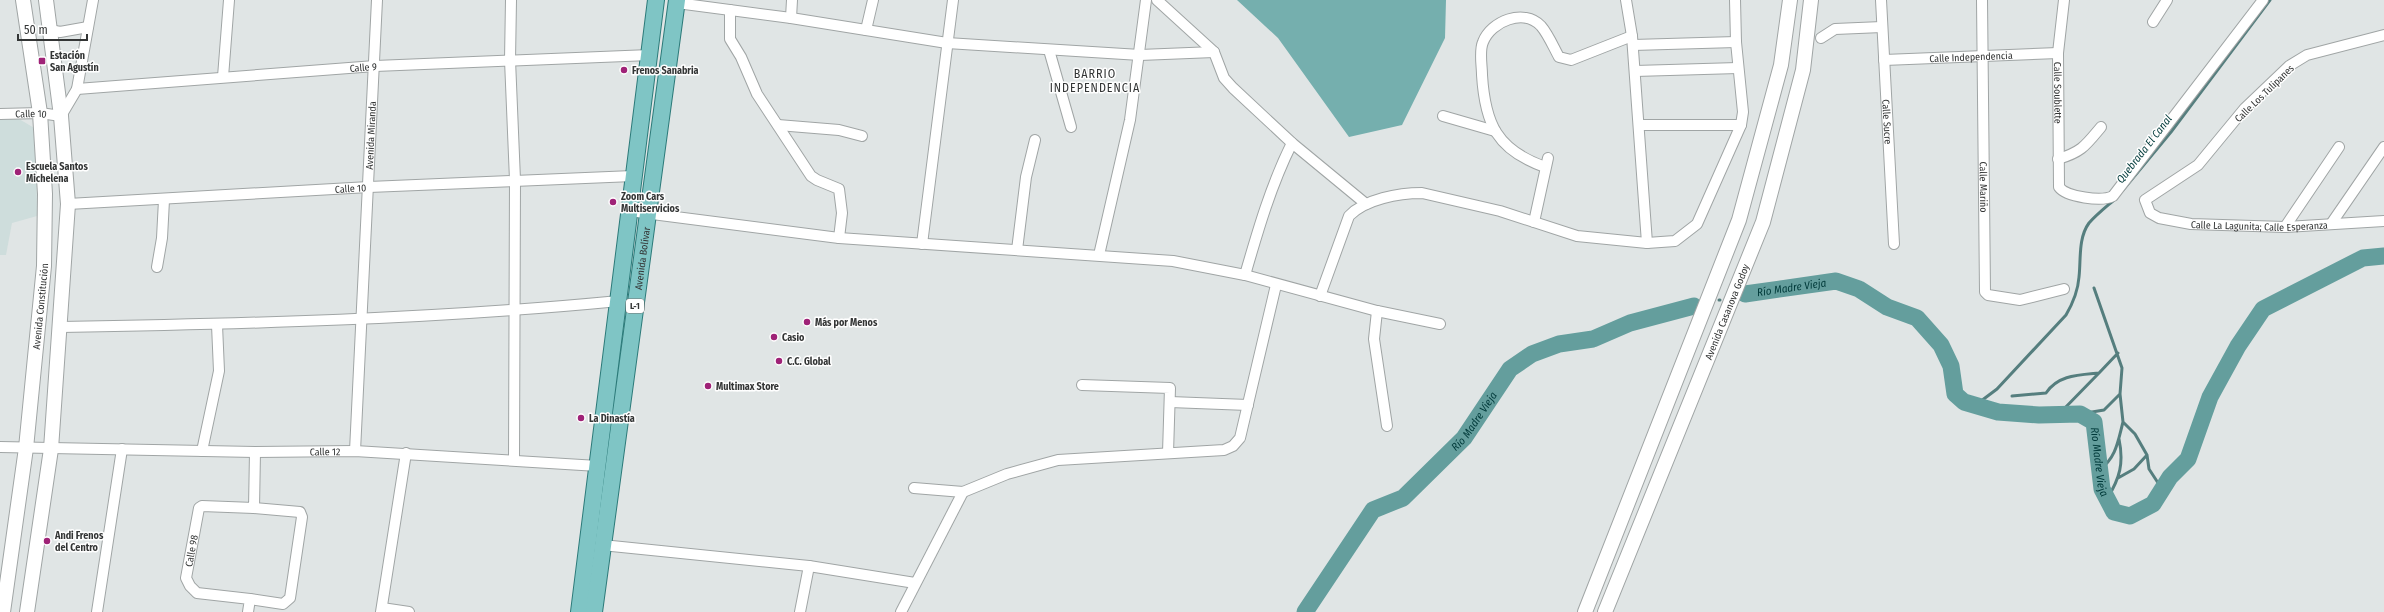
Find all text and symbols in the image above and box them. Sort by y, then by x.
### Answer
scale bar [18,16,87,42]
text: 50 m [24,23,48,37]
place label: Estación San Agustín [50,49,99,74]
street label: Calle Independencia [1929,50,2013,65]
marker: Estación San Agustín [37,56,47,66]
street label: Calle 9 [349,61,377,75]
street label: Calle Soublette [2051,62,2064,124]
street label: Calle Los Tulipanes [2233,62,2297,125]
marker: Frenos Sanabria [619,65,629,75]
place label: Frenos Sanabria [632,65,699,77]
district label: BARRIO INDEPENDENCIA [1050,67,1140,95]
street label: Calle Sucre [1879,99,1894,145]
street label: Avenida Miranda [364,101,379,170]
street label: Calle 10 [15,108,47,121]
water label: Quebrada El Canal [2114,113,2175,186]
place label: Escuela Santos Michelena [26,161,88,185]
street label: Calle Mariño [1977,161,1989,213]
marker: Escuela Santos Michelena [13,167,23,177]
street label: Calle 10 [335,182,367,196]
place label: Zoom Cars Multiservicios [621,191,680,215]
marker: Zoom Cars Multiservicios [608,197,618,207]
street label: Calle La Lagunita; Calle Esperanza [2191,219,2328,234]
street label: Avenida Bolívar [633,225,653,291]
street label: Avenida Casanova Godoy [1703,262,1753,362]
street label: Avenida Constitución [31,263,51,350]
water label: Río Madre Vieja [1756,276,1827,299]
road number: L-1 [626,299,644,313]
place label: Más por Menos [815,316,878,329]
marker: Más por Menos [802,317,812,327]
marker: Casio [769,332,779,342]
place label: Casio [782,332,805,344]
marker: C.C. Global [774,356,784,366]
place label: C.C. Global [787,356,831,368]
marker: Multimax Store [703,381,713,391]
place label: Multimax Store [716,381,779,393]
water label: Río Madre Vieja [1449,389,1500,454]
place label: La Dinastía [589,412,635,425]
marker: La Dinastía [576,413,586,423]
water label: Río Madre Vieja [2088,426,2111,499]
street label: Calle 12 [310,446,341,458]
place label: Andi Frenos del Centro [54,530,104,554]
street label: Calle 98 [183,534,201,568]
marker: Andi Frenos del Centro [42,536,52,546]

